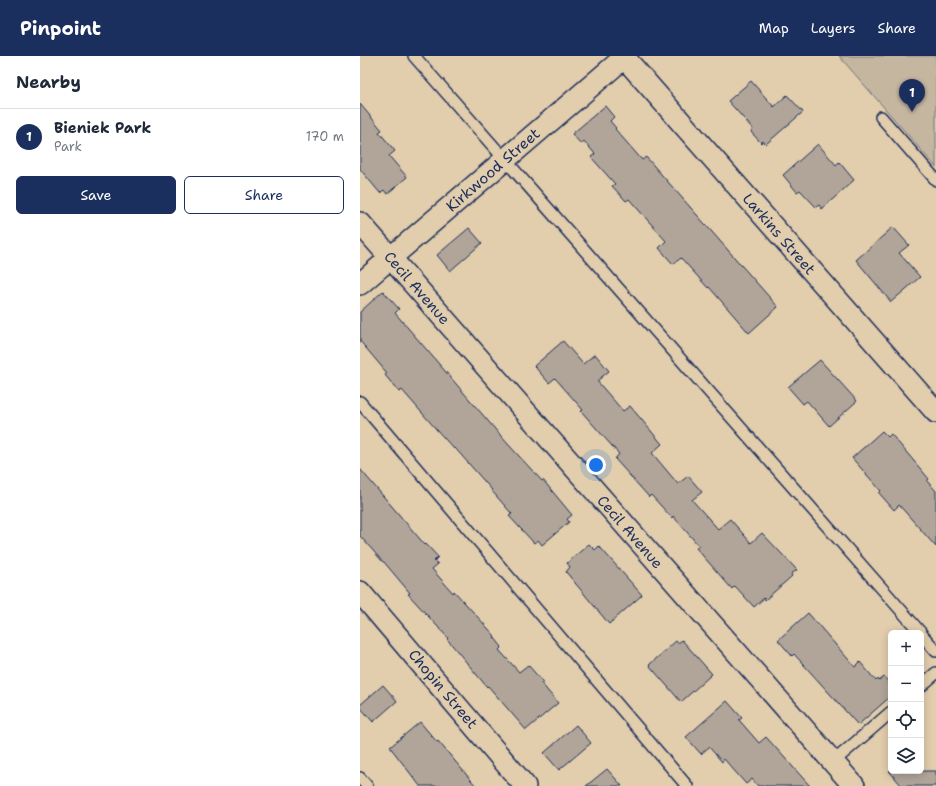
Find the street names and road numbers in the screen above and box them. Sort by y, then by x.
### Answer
street label: Kirkwood Street [442,124,544,216]
street label: Larkins Street [738,189,820,279]
street label: Cecil Avenue [380,247,454,329]
street label: Cecil Avenue [593,491,667,573]
street label: Chopin Street [404,645,482,733]

